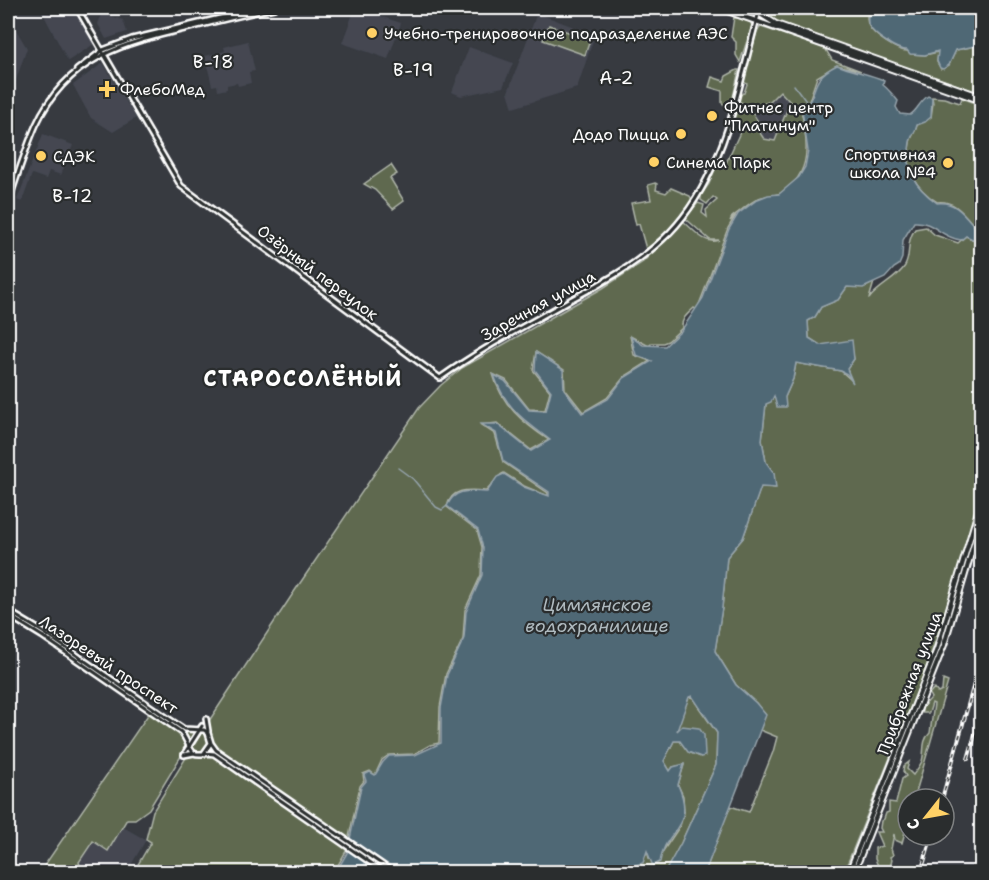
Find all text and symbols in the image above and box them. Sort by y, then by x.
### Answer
place label: Учебно-тренировочное подразделение АЭС [384,23,728,44]
marker: Учебно-тренировочное подразделение АЭС [365,26,379,40]
district label: В-18 [193,50,235,74]
district label: В-19 [393,58,435,82]
district label: А-2 [599,66,635,90]
place label: ФлебоМед [120,79,205,100]
marker: ФлебоМед [98,80,116,98]
place label: Фитнес центр "Платинум" [724,97,833,136]
marker: Фитнес центр "Платинум" [705,109,719,123]
place label: Додо Пицца [573,124,669,145]
marker: Додо Пицца [674,127,688,141]
place label: Спортивная школа №4 [844,144,936,183]
place label: СДЭК [53,146,96,167]
marker: СДЭК [34,149,48,163]
place label: Синема Парк [666,152,771,173]
marker: Синема Парк [647,155,661,169]
marker: Спортивная школа №4 [941,156,955,170]
district label: В-12 [52,184,94,208]
street label: Озёрный переулок [253,220,383,325]
street label: Заречная улица [477,265,599,346]
district label: СТАРОCОЛЁНЫЙ [203,363,403,393]
water label: Цимлянское водохранилище [525,593,669,638]
street label: Прибрежная улица [872,609,946,758]
street label: Лазоревый проспект [35,610,183,719]
north arrow [896,787,956,847]
text: С [902,815,925,834]

